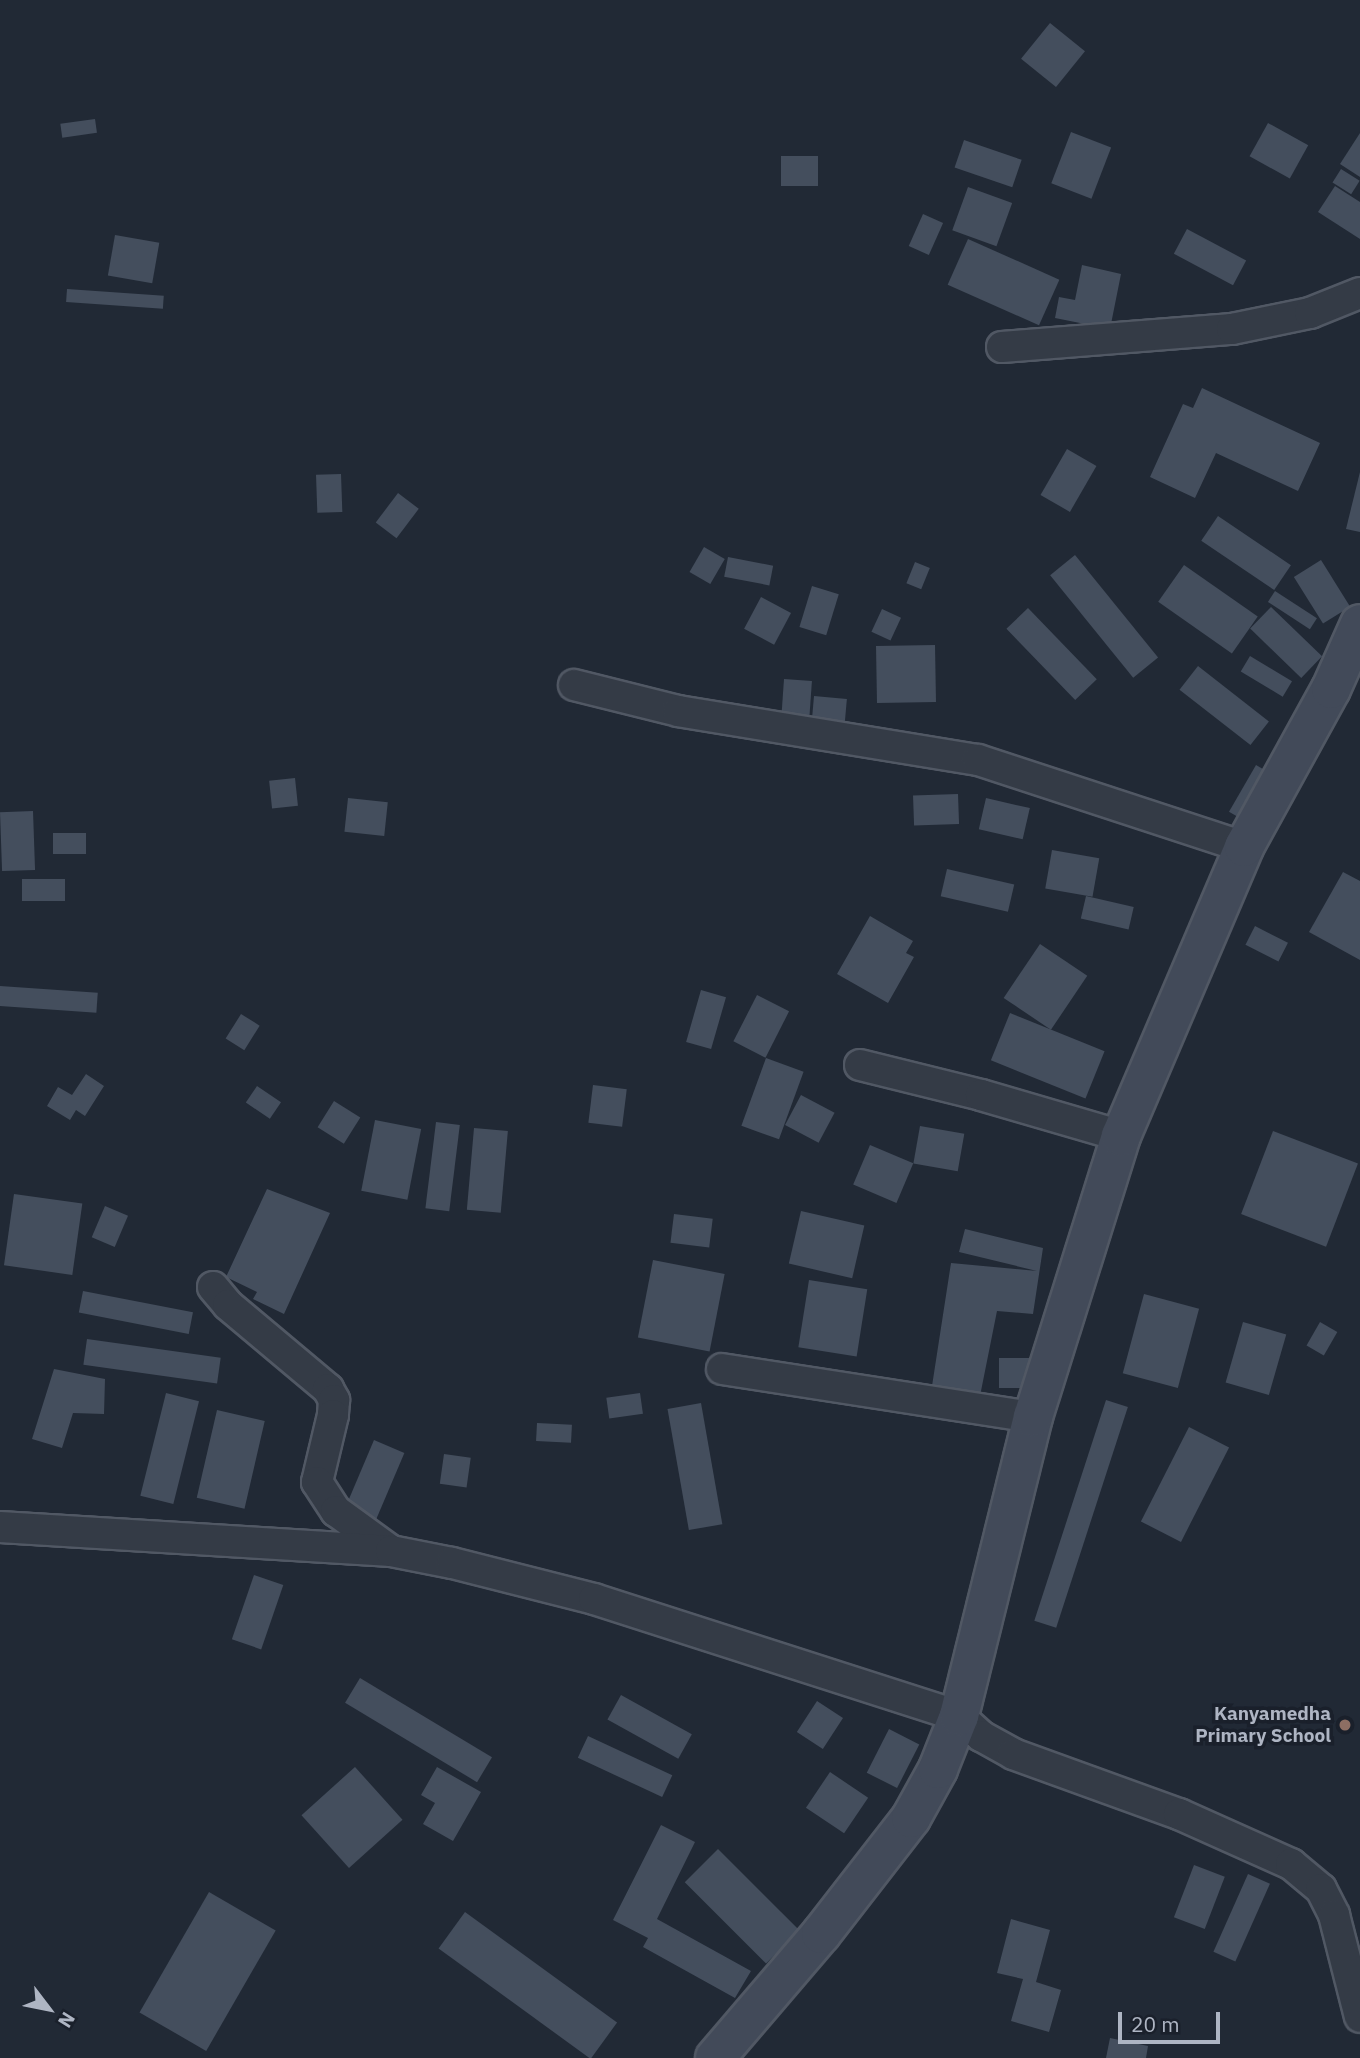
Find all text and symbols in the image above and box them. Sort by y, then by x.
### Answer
place label: Kanyamedha Primary School [1195,1703,1331,1747]
marker: Kanyamedha Primary School [1337,1717,1353,1733]
north arrow [14,1974,84,2044]
scale bar [1122,1998,1224,2042]
text: N [53,2008,81,2032]
text: 20 m [1131,2010,1180,2038]

